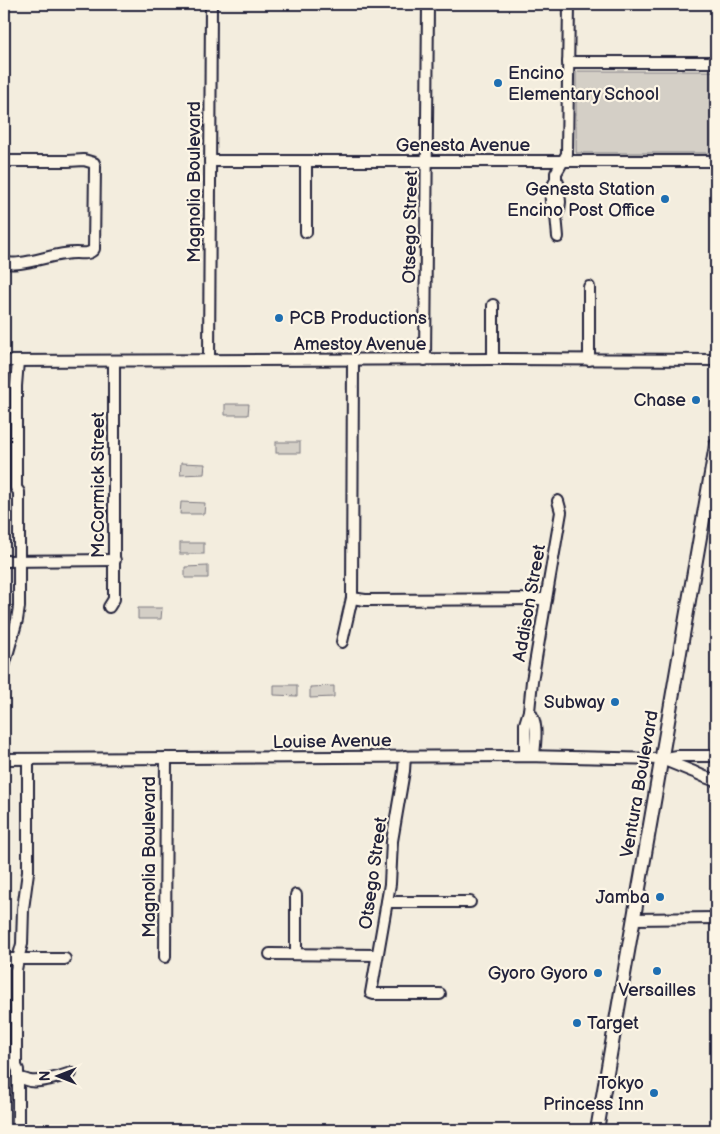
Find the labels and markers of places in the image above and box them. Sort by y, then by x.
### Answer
place label: Encino Elementary School [508,63,659,105]
marker: Encino Elementary School [492,77,504,89]
place label: Genesta Station Encino Post Office [507,179,655,221]
marker: Genesta Station Encino Post Office [659,193,671,205]
place label: PCB Productions [289,308,427,329]
marker: PCB Productions [273,312,285,324]
place label: Chase [633,390,686,411]
marker: Chase [690,394,702,406]
place label: Subway [544,692,606,713]
marker: Subway [609,696,621,708]
place label: Jamba [595,887,650,908]
marker: Jamba [654,891,666,903]
place label: Gyoro Gyoro [488,963,588,984]
marker: Versailles [651,965,663,977]
marker: Gyoro Gyoro [592,967,604,979]
place label: Versailles [618,980,696,1001]
place label: Target [587,1013,639,1034]
marker: Target [571,1017,583,1029]
place label: Tokyo Princess Inn [543,1073,644,1115]
marker: Tokyo Princess Inn [648,1087,660,1099]

